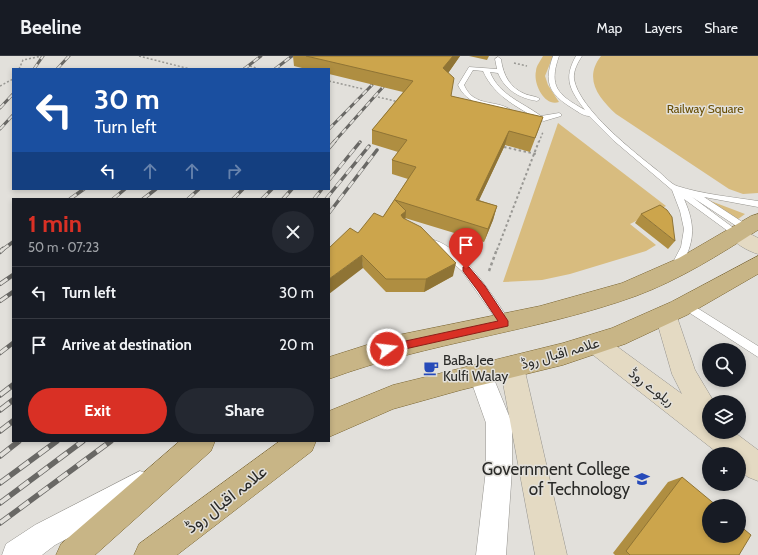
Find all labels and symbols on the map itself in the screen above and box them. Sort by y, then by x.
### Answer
park label: Railway Square [667,101,743,116]
pin [449,228,483,269]
position arrow [366,328,408,370]
street label: علامہ اقبال روڈ [519,333,602,374]
place label: BaBa Jee Kulfi Walay [443,351,508,385]
cafe icon: BaBa Jee Kulfi Walay [422,359,440,377]
street label: ریلوے روڈ [625,364,679,410]
place label: Government College of Technology [482,459,630,499]
street label: علامہ اقبال روڈ [181,461,271,538]
school or university icon: Government College of Technology [633,470,651,488]

